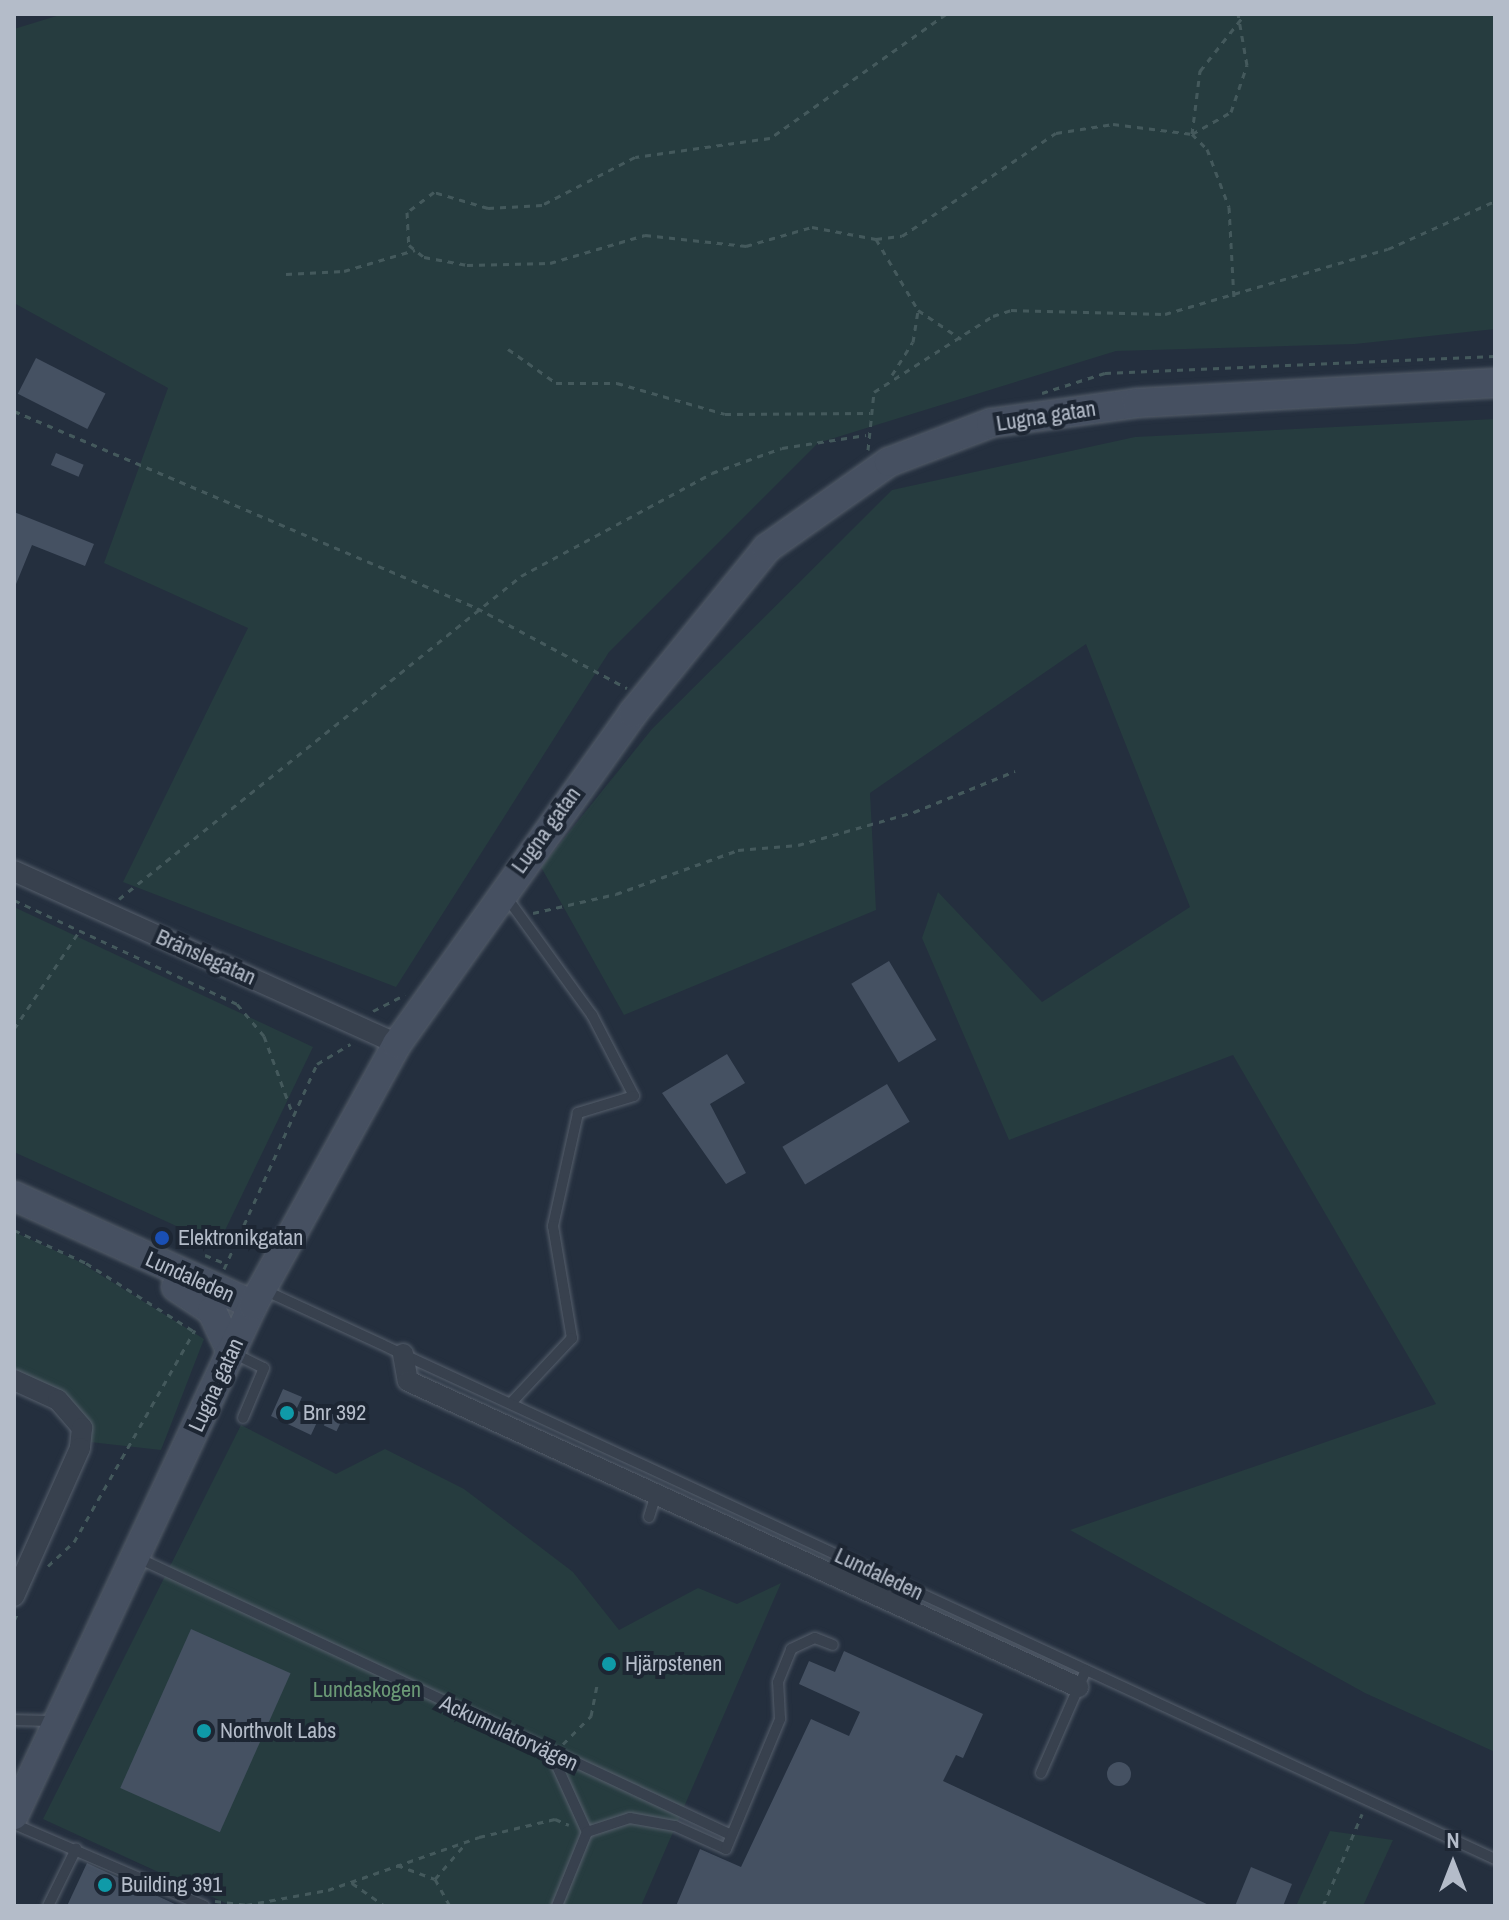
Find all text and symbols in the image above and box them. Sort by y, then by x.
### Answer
street label: Lugna gatan [994,395,1098,437]
street label: Lugna gatan [506,782,586,878]
street label: Bränslegatan [152,923,260,991]
place label: Elektronikgatan [178,1225,303,1251]
marker: Elektronikgatan [153,1229,171,1247]
street label: Lundaleden [142,1246,238,1308]
street label: Lugna gatan [183,1334,249,1436]
place label: Bnr 392 [303,1400,366,1426]
marker: Bnr 392 [278,1404,296,1422]
street label: Lundaleden [831,1542,927,1606]
place label: Hjärpstenen [625,1651,722,1677]
marker: Hjärpstenen [600,1655,618,1673]
park label: Lundaskogen [313,1677,421,1703]
street label: Ackumulatorvägen [436,1689,582,1777]
place label: Northvolt Labs [220,1718,336,1744]
marker: Northvolt Labs [195,1722,213,1740]
north arrow [1413,1824,1493,1904]
text: N [1446,1825,1460,1855]
place label: Building 391 [121,1872,222,1898]
marker: Building 391 [96,1876,114,1894]

